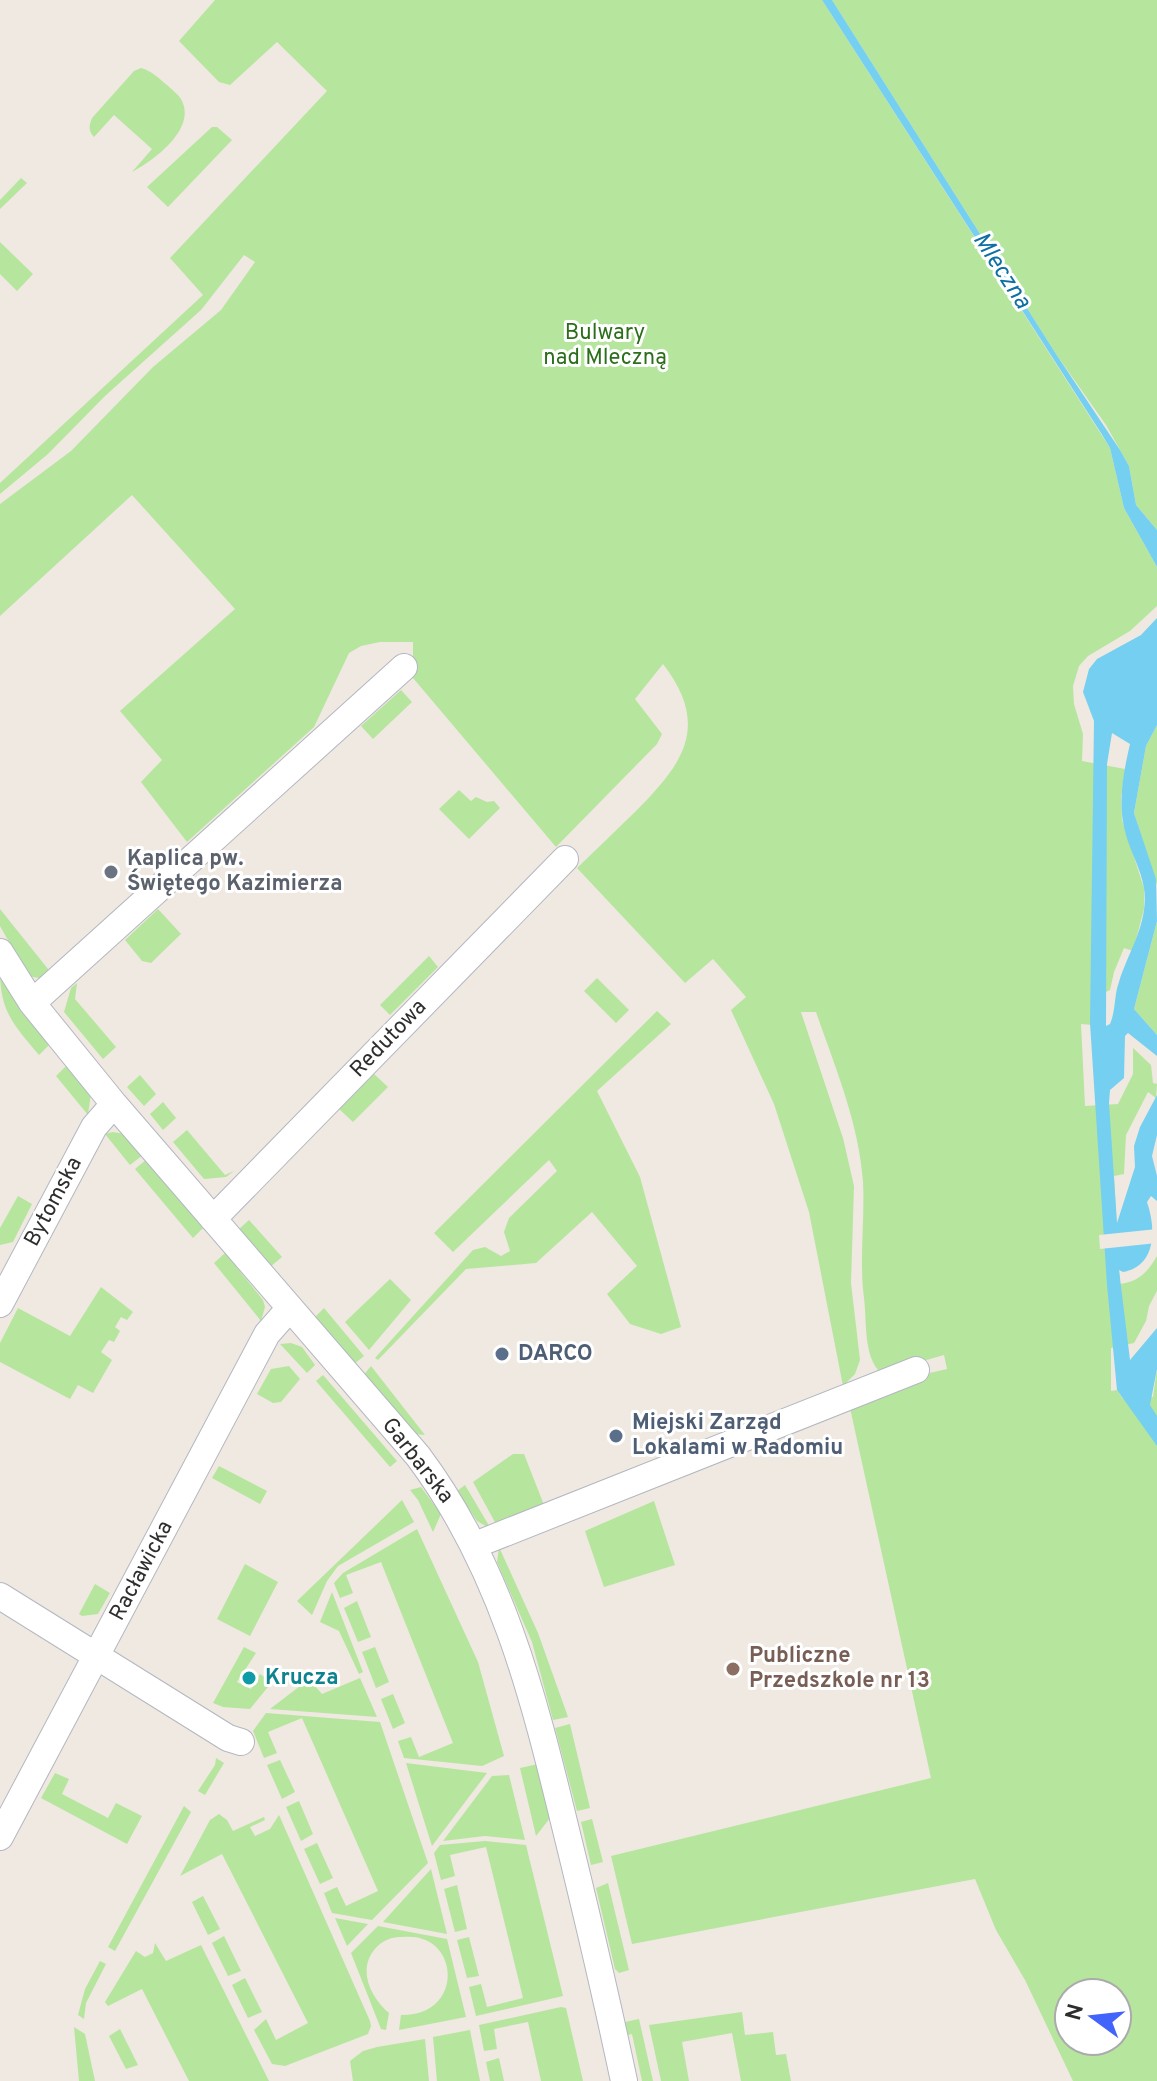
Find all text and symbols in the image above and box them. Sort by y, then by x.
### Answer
water label: Mleczna [965,227,1037,316]
park label: Bulwary nad Mleczną [543,320,667,372]
place label: Kaplica pw. Świętego Kazimierza [127,846,343,898]
marker: Kaplica pw. Świętego Kazimierza [102,863,120,881]
street label: Redutowa [345,994,433,1084]
street label: Bytomska [19,1153,89,1251]
place label: DARCO [518,1341,593,1368]
marker: DARCO [493,1345,511,1363]
place label: Miejski Zarząd Lokalami w Radomiu [632,1410,843,1462]
street label: Garbarska [375,1413,459,1509]
marker: Miejski Zarząd Lokalami w Radomiu [607,1427,625,1445]
street label: Racławicka [104,1516,180,1626]
place label: Publiczne Przedszkole nr 13 [749,1643,930,1695]
marker: Publiczne Przedszkole nr 13 [724,1660,742,1678]
place label: Krucza [265,1665,339,1692]
marker: Krucza [240,1669,258,1687]
north arrow [1053,1977,1133,2057]
text: N [1061,2001,1091,2024]

